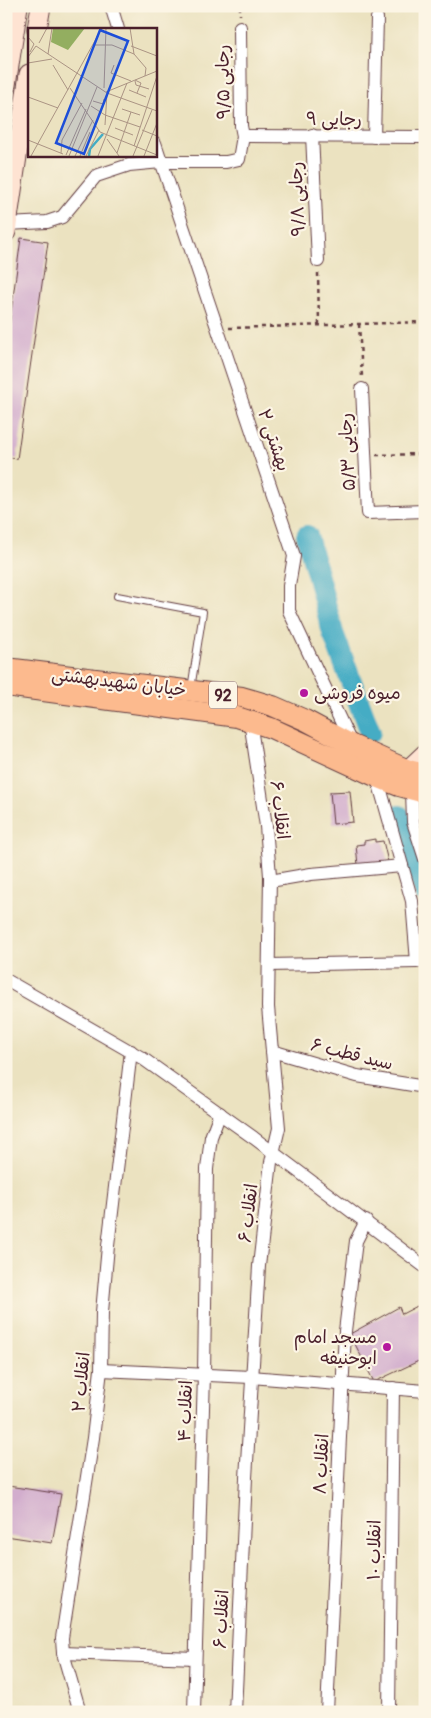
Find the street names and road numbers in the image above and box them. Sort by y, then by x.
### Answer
street label: رجایی ۹/۵ [211,44,236,120]
street label: رجایی ۹ [306,108,362,131]
street label: رجایی ۹/۸ [285,161,310,237]
street label: بهشتی ۲ [252,406,295,474]
street label: رجایی ۵/۳ [334,412,361,492]
street label: خیابان شهیدبهشتی [50,663,188,702]
road number: 92 [209,682,237,708]
street label: انقلاب ۶ [264,779,295,841]
street label: سید قطب ۶ [308,1033,395,1076]
street label: انقلاب ۶ [233,1182,264,1244]
street label: انقلاب ۲ [67,1351,96,1413]
street label: انقلاب ۴ [173,1380,198,1442]
street label: انقلاب ۸ [308,1433,335,1495]
street label: انقلاب ۱۰ [362,1519,387,1581]
street label: انقلاب ۶ [208,1589,235,1649]

